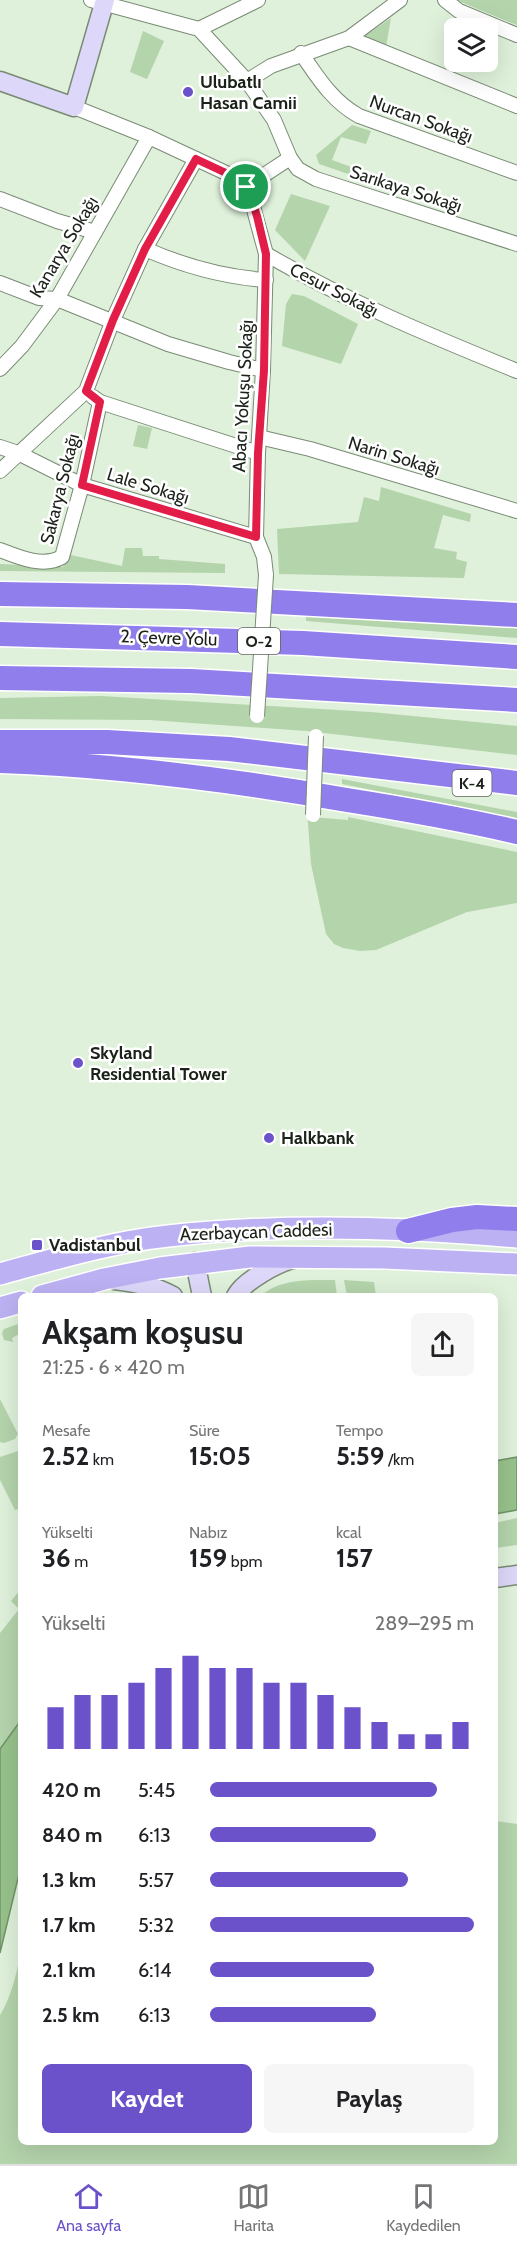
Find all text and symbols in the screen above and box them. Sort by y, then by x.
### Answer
map controls [444,18,498,72]
button: layers [444,18,498,72]
place label: Ulubatlı Hasan Camii [200,71,297,114]
marker: Ulubatlı Hasan Camii [181,85,195,99]
street label: Nurcan Sokağı [366,90,476,148]
pin [220,161,271,212]
street label: Sarıkaya Sokağı [347,161,465,217]
icon: arrive [229,170,262,203]
street label: Kanarya Sokağı [25,192,103,302]
street label: Cesur Sokağı [286,258,382,322]
street label: Abacı Yokuşu Sokağı [228,319,258,473]
street label: Sakarya Sokağı [36,432,84,546]
street label: Narin Sokağı [346,432,442,480]
street label: Lale Sokağı [104,463,192,509]
street label: 2. Çevre Yolu [120,625,218,651]
road number: O-2 [238,628,280,654]
road number: K-4 [452,770,492,796]
place label: Skyland Residential Tower [90,1042,227,1085]
marker: Skyland Residential Tower [71,1056,85,1070]
place label: Halkbank [281,1127,355,1149]
marker: Halkbank [262,1131,276,1145]
street label: Azerbaycan Caddesi [179,1218,333,1246]
place label: Vadistanbul [49,1234,141,1256]
marker: Vadistanbul [30,1238,44,1252]
text: Akşam koşusu [42,1312,244,1352]
button: share [411,1313,474,1376]
text: 21:25 · 6 × 420 m [42,1355,185,1379]
text: Mesafe [42,1421,91,1440]
text: Süre [189,1421,220,1440]
text: Tempo [336,1421,383,1440]
text: 2.52 [42,1440,89,1472]
text: 15:05 [189,1440,251,1472]
text: 5:59 [336,1440,384,1472]
text: km [89,1450,114,1469]
text: /km [384,1450,414,1469]
text: Yükselti [42,1523,93,1542]
text: Nabız [189,1523,228,1542]
text: kcal [336,1523,362,1542]
text: 36 [42,1542,71,1574]
text: 159 [189,1542,227,1574]
text: 157 [336,1542,373,1574]
text: m [71,1552,88,1571]
text: bpm [227,1552,263,1571]
text: Yükselti [42,1611,106,1635]
text: 289–295 m [375,1611,474,1635]
text: 420 m [42,1778,101,1802]
text: 5:45 [138,1778,175,1802]
text: 840 m [42,1823,103,1847]
text: 6:13 [138,1823,171,1847]
text: 1.3 km [42,1868,96,1892]
text: 5:57 [138,1868,174,1892]
text: 1.7 km [42,1913,96,1937]
text: 5:32 [138,1913,174,1937]
text: 2.1 km [42,1958,96,1982]
text: 6:14 [138,1958,172,1982]
text: 2.5 km [42,2003,99,2027]
text: 6:13 [138,2003,171,2027]
button: Kaydet [42,2064,252,2133]
button: Paylaş [264,2064,474,2133]
tab: Ana sayfa [56,2180,121,2235]
tab: Harita [234,2180,274,2235]
tab: Kaydedilen [386,2180,461,2235]

